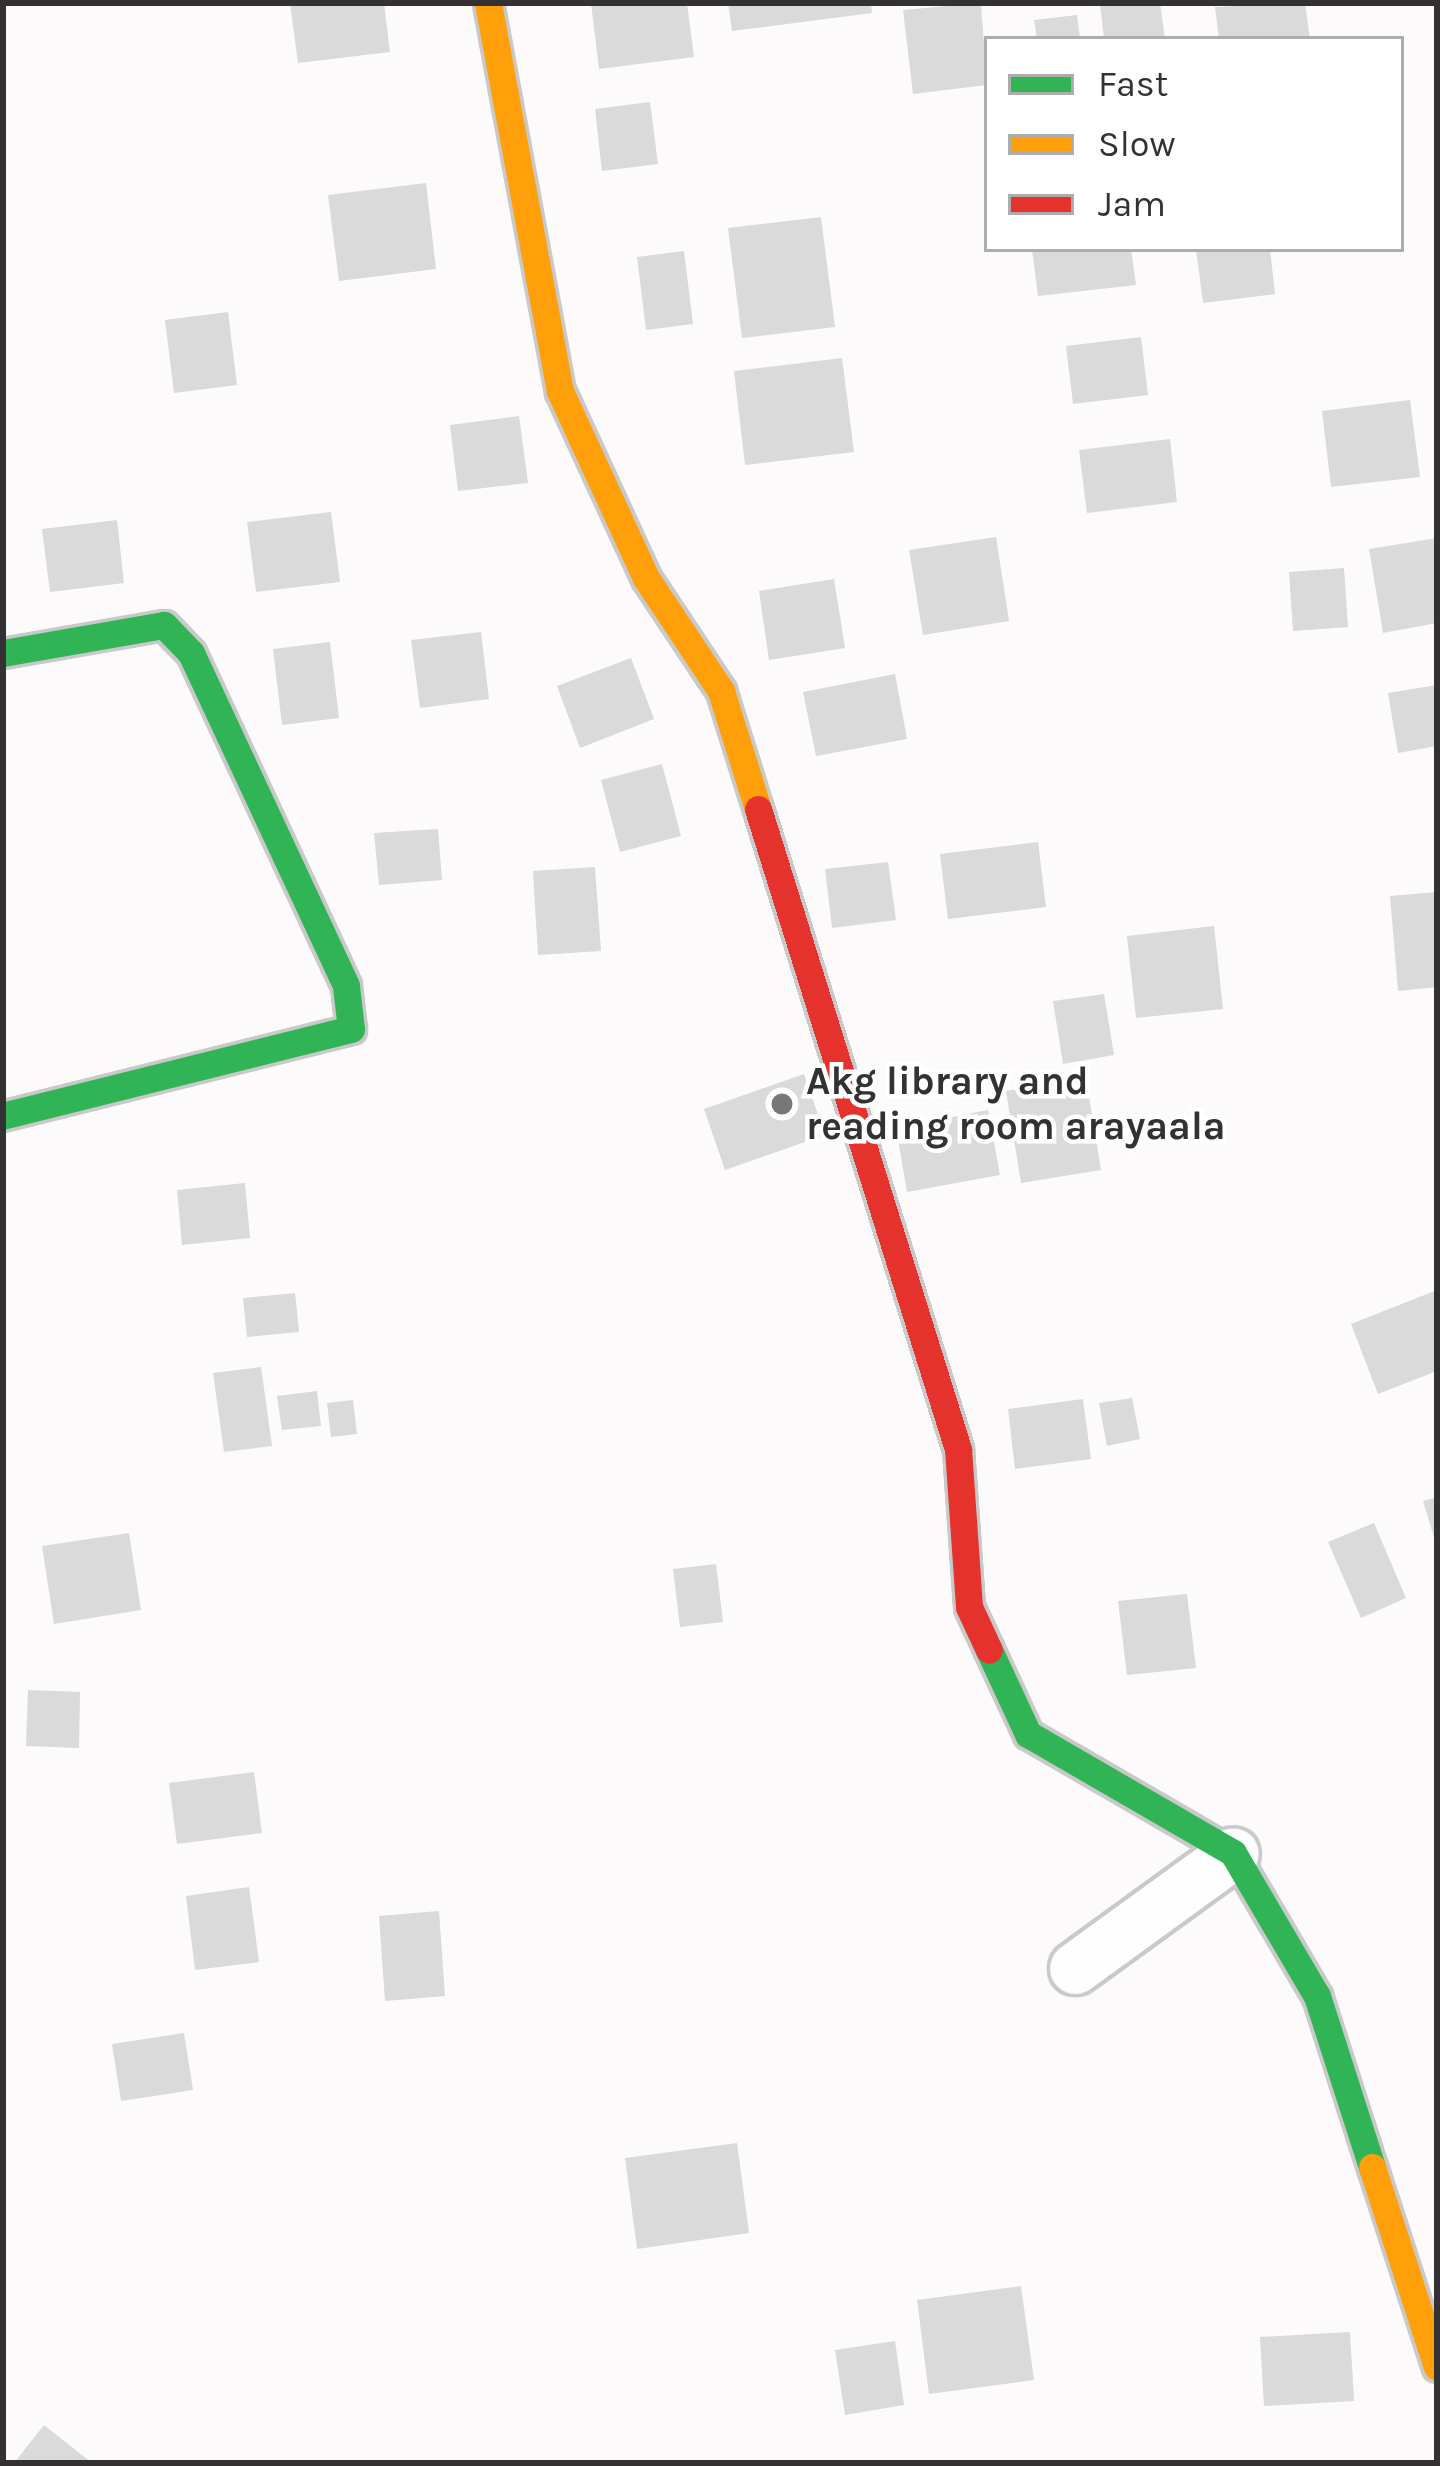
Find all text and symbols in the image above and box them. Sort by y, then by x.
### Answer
legend [984,36,1404,252]
text: Fast [1098,63,1168,105]
text: Slow [1098,123,1176,165]
text: Jam [1098,183,1166,225]
place label: Akg library and reading room arayaala [806,1059,1226,1150]
marker: Akg library and reading room arayaala [769,1091,795,1117]

